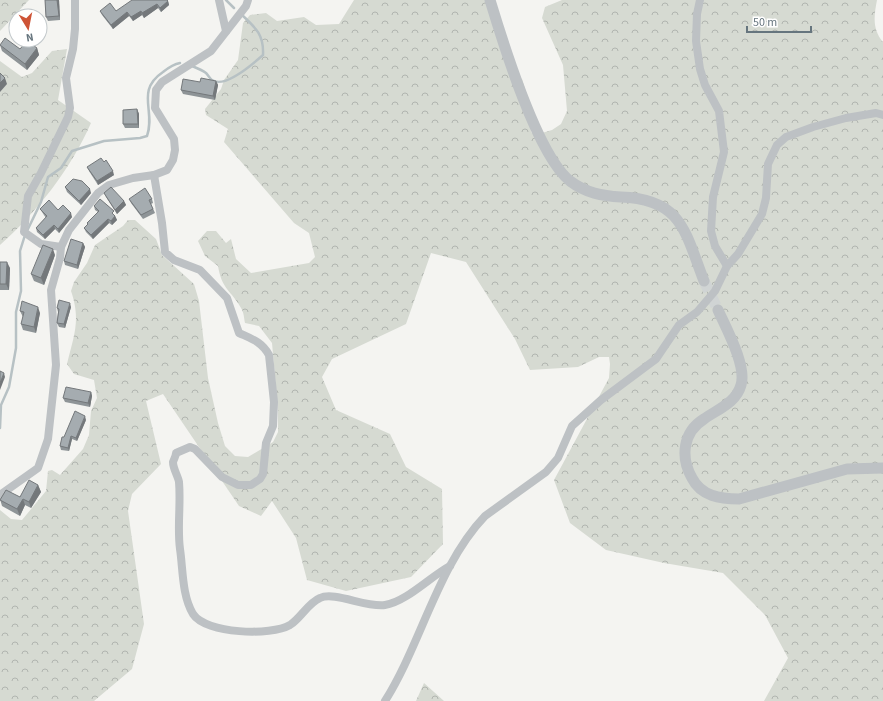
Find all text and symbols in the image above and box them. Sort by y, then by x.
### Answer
north arrow [8,8,48,48]
scale bar [747,8,811,34]
text: 50 m [753,14,777,31]
text: N [25,29,35,45]

